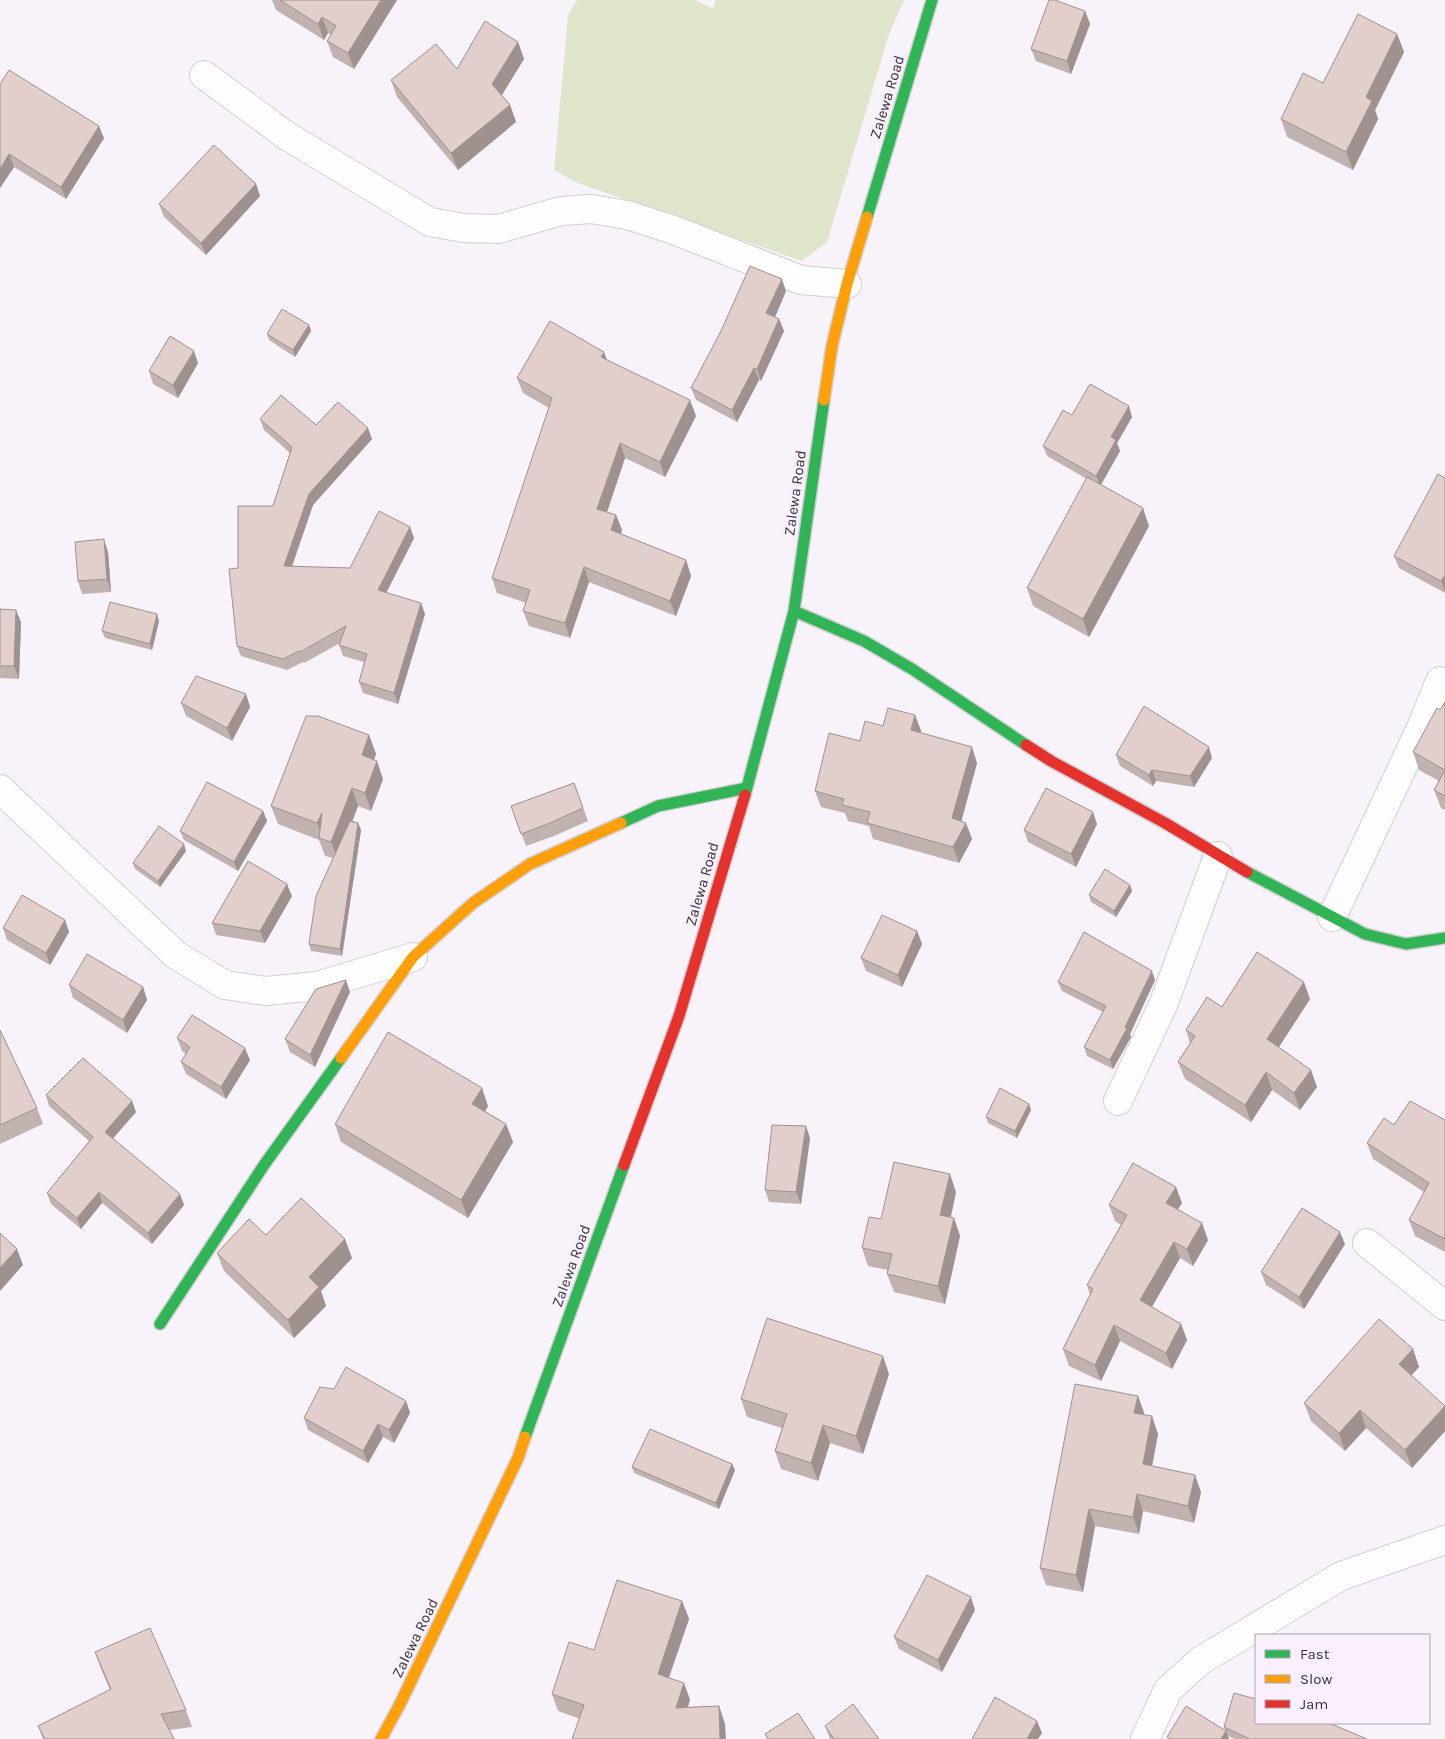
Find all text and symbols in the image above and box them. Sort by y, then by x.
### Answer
street label: Zalewa Road [866,53,908,141]
street label: Zalewa Road [780,449,810,537]
street label: Zalewa Road [681,840,723,928]
street label: Zalewa Road [548,1222,594,1310]
street label: Zalewa Road [388,1595,442,1681]
legend [1255,1634,1430,1724]
text: Fast [1300,1645,1330,1663]
text: Slow [1300,1670,1332,1688]
text: Jam [1300,1695,1328,1713]

